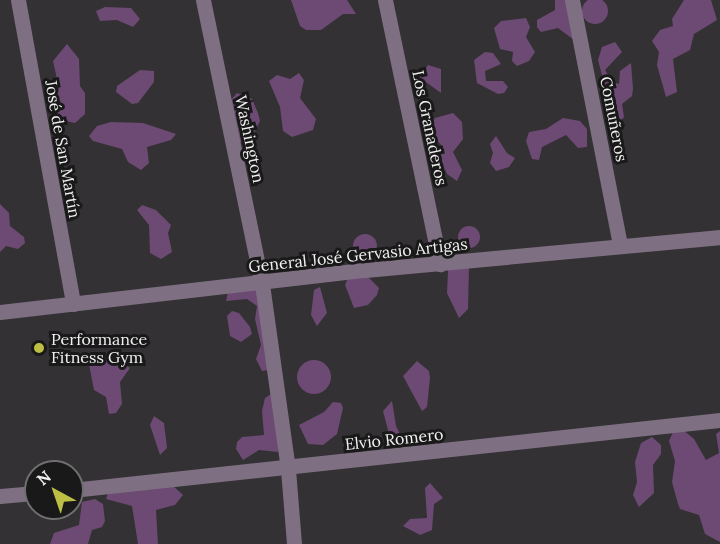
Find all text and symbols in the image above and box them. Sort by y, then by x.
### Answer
street label: Los Granaderos [408,69,452,187]
street label: Comuñeros [596,75,632,163]
street label: José de San Martín [41,79,85,219]
street label: Washington [231,94,269,184]
street label: General José Gervasio Artigas [248,234,468,276]
place label: Performance Fitness Gym [51,329,147,367]
marker: Performance Fitness Gym [32,341,46,355]
street label: Elvio Romero [344,424,444,454]
north arrow [24,460,84,520]
text: N [33,466,55,489]

